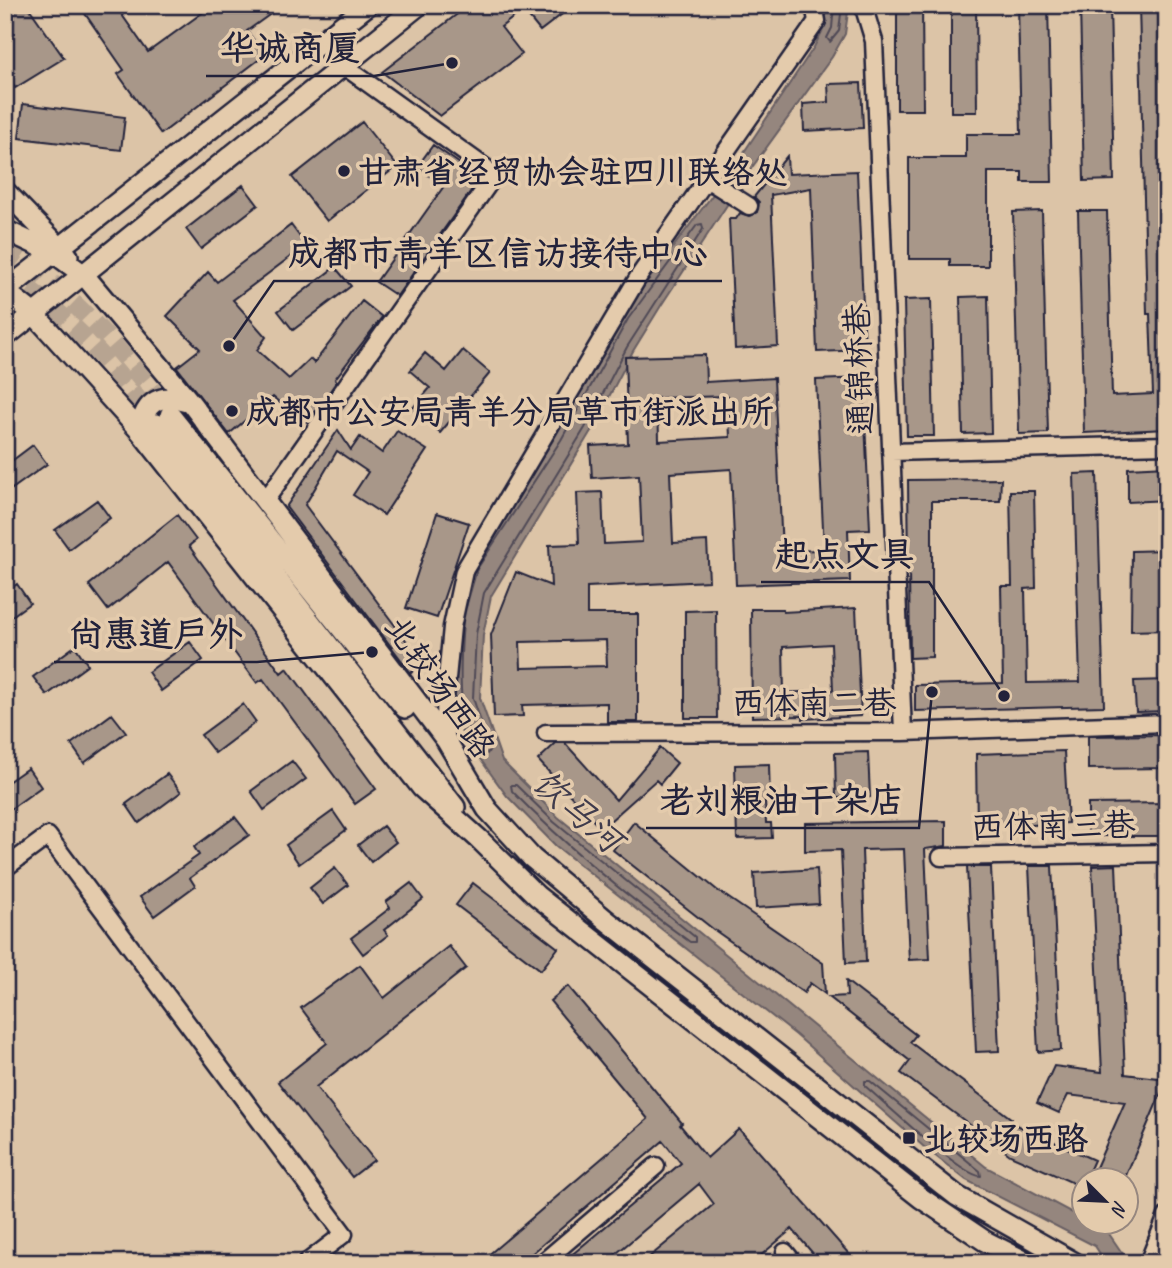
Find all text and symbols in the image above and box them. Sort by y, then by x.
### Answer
callout: 华诚商厦 [206,20,374,76]
text: 华诚商厦 [220,26,360,71]
place label: 甘肃省经贸协会驻四川联络处 [358,151,787,193]
marker: 甘肃省经贸协会驻四川联络处 [336,163,352,179]
callout: 成都市青羊区信访接待中心 [274,225,722,281]
text: 成都市青羊区信访接待中心 [288,231,708,276]
street label: 通锦桥巷 [836,302,882,436]
place label: 成都市公安局青羊分局草市街派出所 [246,391,774,433]
marker: 成都市公安局青羊分局草市街派出所 [224,403,240,419]
callout: 起点文具 [761,526,929,582]
text: 起点文具 [775,532,915,577]
callout: 尚惠道户外 [54,606,257,662]
street label: 北较场西路 [376,607,505,766]
text: 尚惠道户外 [68,612,244,657]
street label: 西体南二巷 [732,682,897,724]
water label: 饮马河 [523,760,636,866]
callout: 老刘粮油干杂店 [646,772,919,828]
text: 老刘粮油干杂店 [659,778,905,823]
street label: 西体南三巷 [970,804,1136,848]
place label: 北较场西路 [923,1118,1088,1160]
marker: 北较场西路 [901,1130,917,1146]
north arrow [1070,1166,1140,1236]
text: N [1105,1197,1133,1221]

